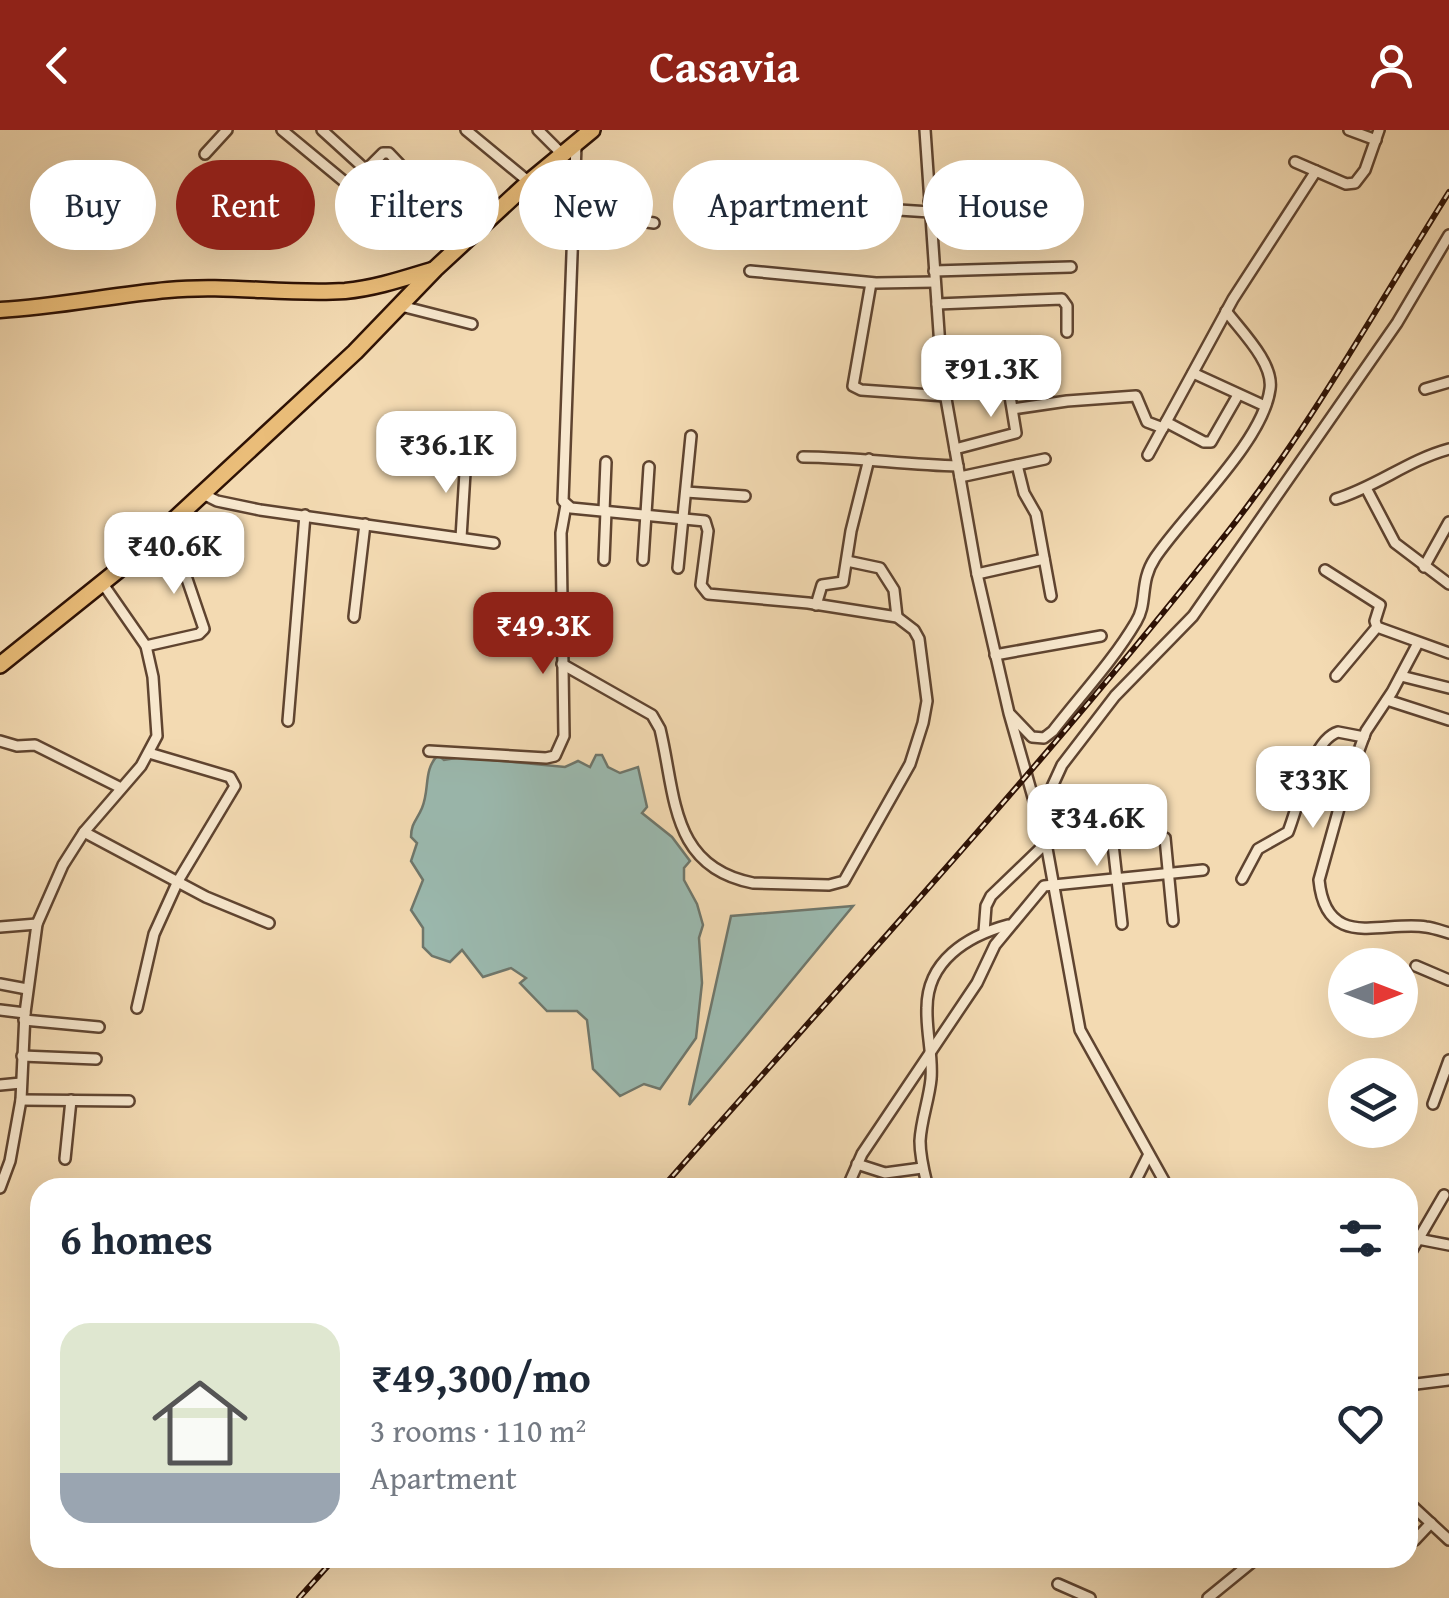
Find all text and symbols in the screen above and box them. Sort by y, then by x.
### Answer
text: Casavia [649,33,800,98]
icon: back [30,38,85,93]
icon: person [1364,38,1419,93]
chip: Buy [30,160,156,250]
chip: Rent [176,160,315,250]
chip: Filters [335,160,499,250]
chip: New [519,160,653,250]
chip: Apartment [673,160,903,250]
chip: House [923,160,1084,250]
pin: ₹91.3K [910,335,1072,420]
text: ₹91.3K [943,344,1039,391]
pin: ₹36.1K [365,411,527,496]
text: ₹36.1K [398,420,494,467]
pin: ₹40.6K [93,512,255,597]
text: ₹40.6K [126,521,222,568]
pin: ₹49.3K [462,592,624,677]
text: ₹49.3K [495,601,591,648]
pin: ₹33K [1254,746,1372,831]
text: ₹33K [1278,755,1348,802]
pin: ₹34.6K [1016,784,1178,869]
text: ₹34.6K [1049,793,1145,840]
north arrow [1328,948,1418,1038]
map controls [1328,948,1418,1148]
button: layers [1328,1058,1418,1148]
text: 6 homes [60,1208,213,1269]
icon: filters [1333,1211,1388,1266]
text: ₹49,300/mo [370,1346,591,1407]
icon: home [140,1363,260,1483]
icon: heart [1333,1396,1388,1451]
text: 3 rooms · 110 m² [370,1407,586,1454]
text: Apartment [370,1454,517,1501]

